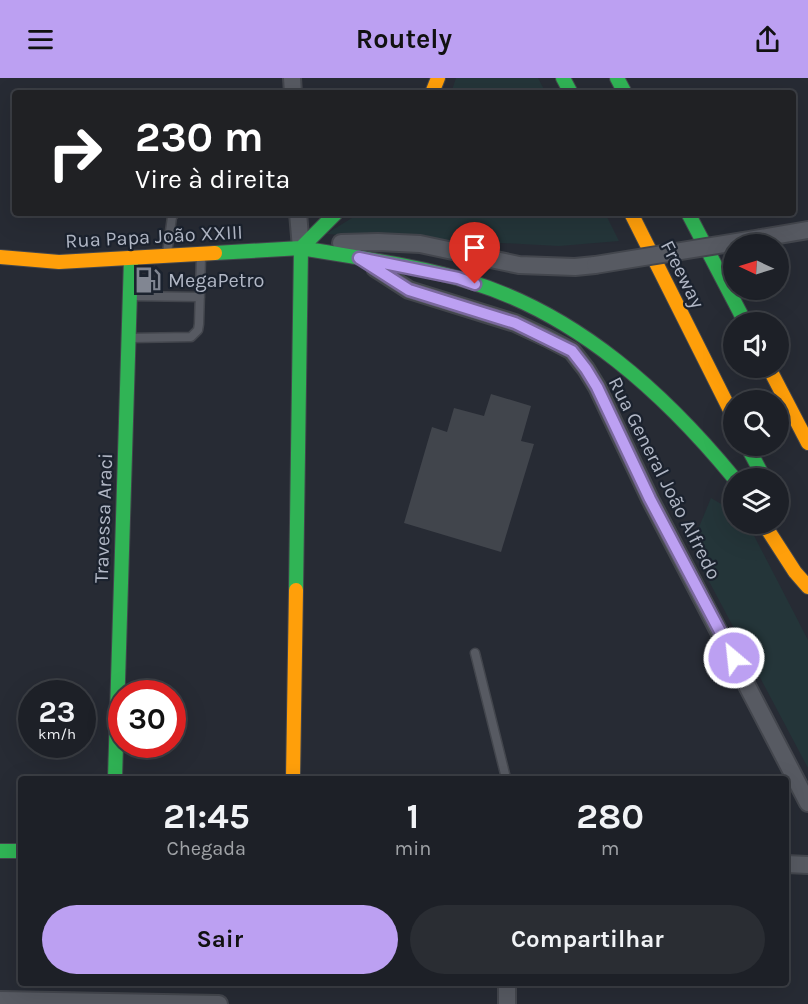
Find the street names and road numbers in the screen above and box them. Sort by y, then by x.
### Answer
street label: Rua Papa João XXIII [65,220,243,253]
street label: Freeway [656,236,709,312]
street label: Rua General João Alfredo [603,373,726,583]
street label: Travessa Araci [90,453,117,583]

